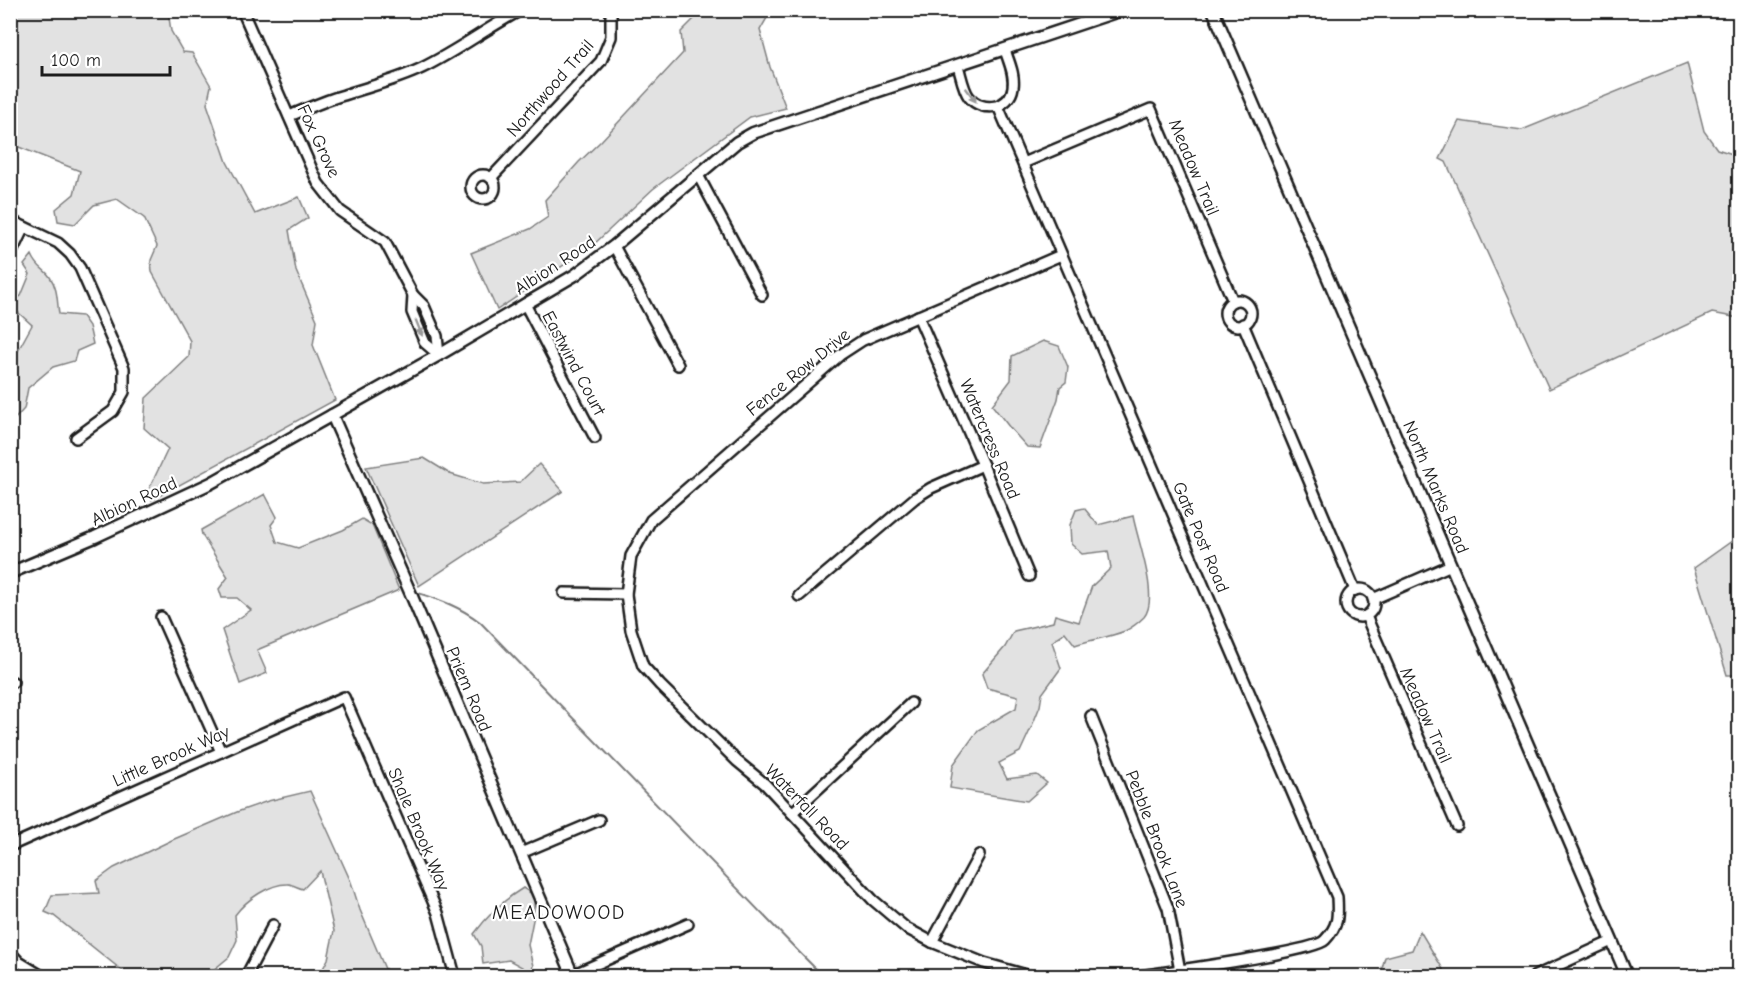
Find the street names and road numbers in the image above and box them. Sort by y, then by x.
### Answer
street label: Northwood Trail [502,35,598,141]
street label: Fox Grove [293,101,345,181]
street label: Meadow Trail [1164,116,1223,219]
street label: Albion Road [511,231,600,299]
street label: Eastwind Court [537,307,610,420]
street label: Fence Row Drive [742,324,854,421]
street label: Watercress Road [955,376,1024,502]
street label: North Marks Road [1398,418,1473,557]
street label: Albion Road [88,472,181,531]
street label: Gate Post Road [1168,479,1233,596]
street label: Priem Road [441,644,496,735]
street label: Meadow Trail [1395,664,1456,766]
street label: Little Brook Way [109,721,234,792]
street label: Waterfall Road [760,760,853,855]
street label: Shale Brook Way [383,765,454,895]
street label: Pebble Brook Lane [1121,768,1192,911]

